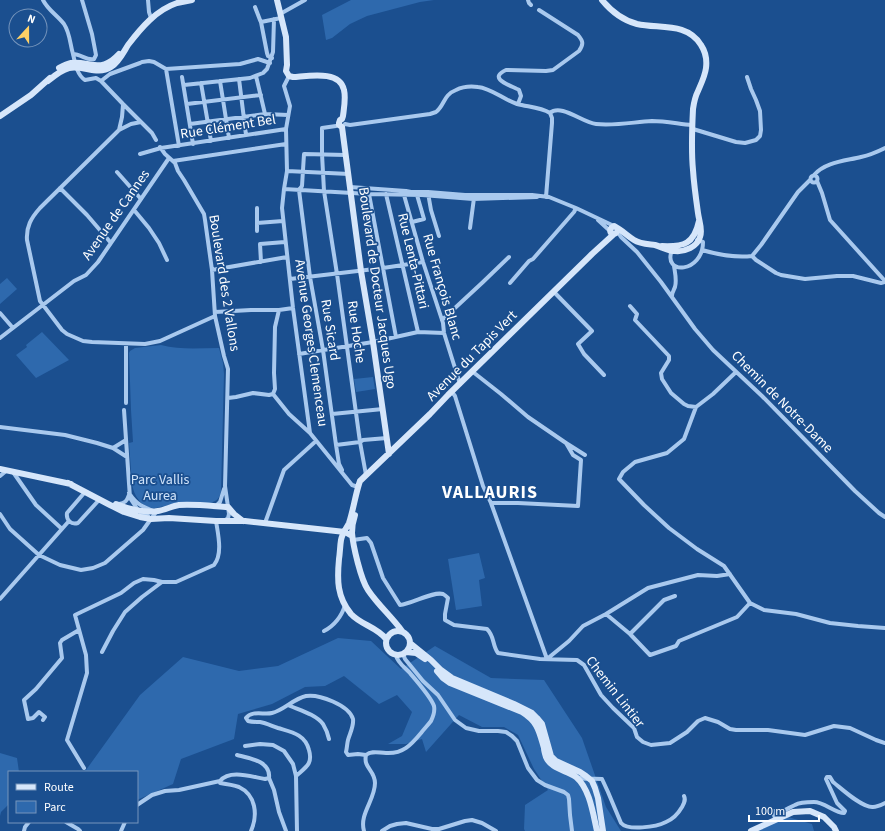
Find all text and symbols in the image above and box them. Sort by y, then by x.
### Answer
north arrow [8,8,48,48]
text: N [25,11,38,27]
street label: Rue Clément Bel [179,110,278,144]
street label: Avenue de Cannes [77,165,155,264]
street label: Boulevard de Docteur Jacques Ugo [353,186,401,390]
street label: Rue Lenta-Pittari [392,211,434,311]
street label: Boulevard des 2 Vallons [203,213,245,353]
street label: Rue François Blanc [417,231,467,343]
street label: Avenue Georges Clemenceau [289,258,333,428]
street label: Rue Sicard [315,298,345,362]
street label: Rue Hoche [342,299,370,365]
street label: Avenue du Tapis Vert [422,306,522,406]
street label: Chemin de Notre-Dame [726,346,838,458]
park label: Parc Vallis Aurea [131,470,189,506]
district label: VALLAURIS [441,480,538,505]
street label: Chemin Lintier [581,652,649,732]
legend [8,771,138,823]
text: Route [44,779,74,796]
scale bar [749,797,819,823]
text: Parc [44,799,66,816]
text: 100 m [755,803,785,820]

